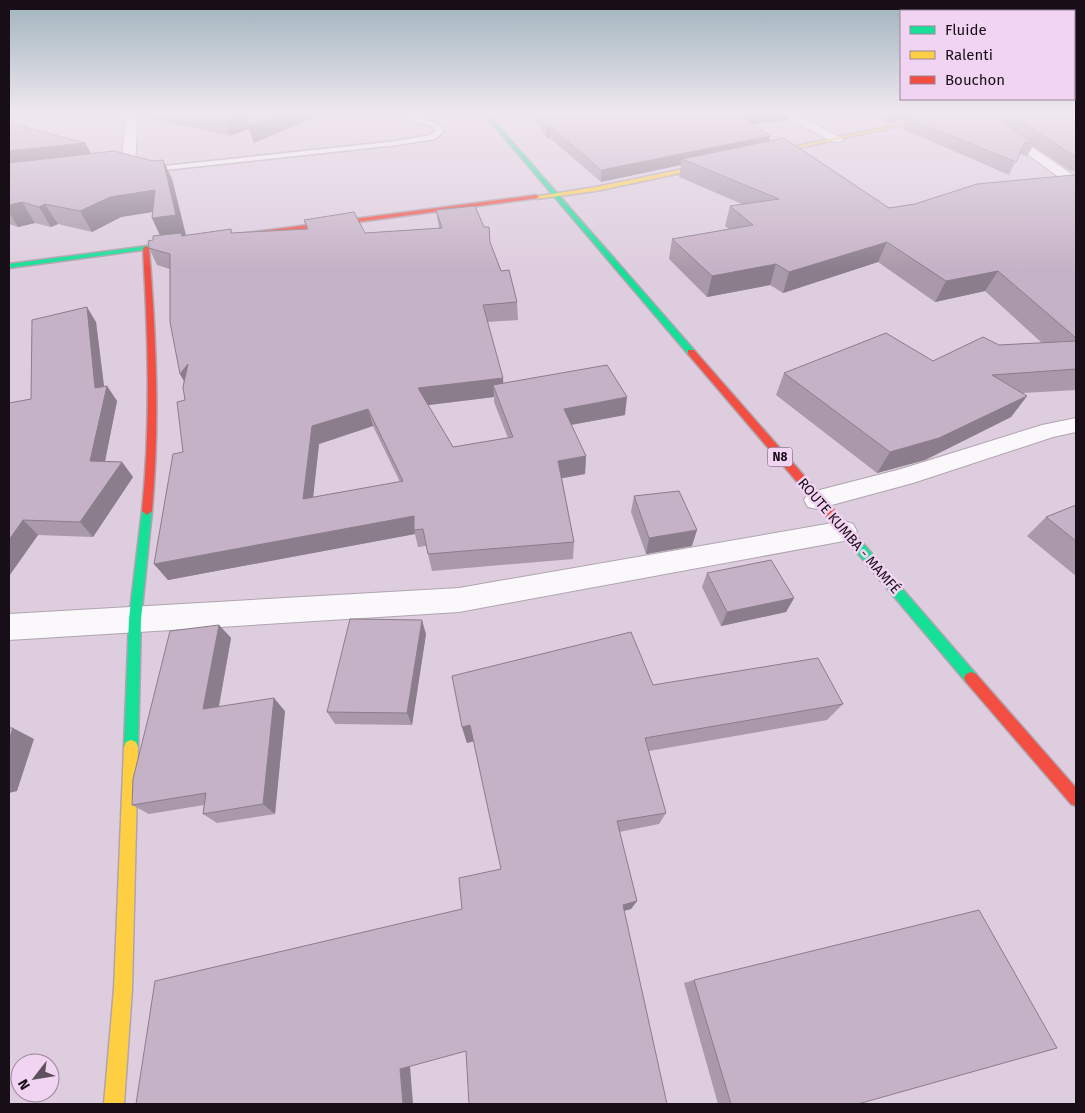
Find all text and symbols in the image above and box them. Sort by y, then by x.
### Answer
legend [900,10,1075,100]
text: Fluide [945,21,987,39]
text: Ralenti [945,46,993,64]
text: Bouchon [945,71,1005,89]
road number: N8 [768,448,792,467]
street label: ROUTE KUMBA - MAMFÉ [794,474,905,597]
north arrow [10,1053,60,1103]
text: N [15,1076,34,1093]

